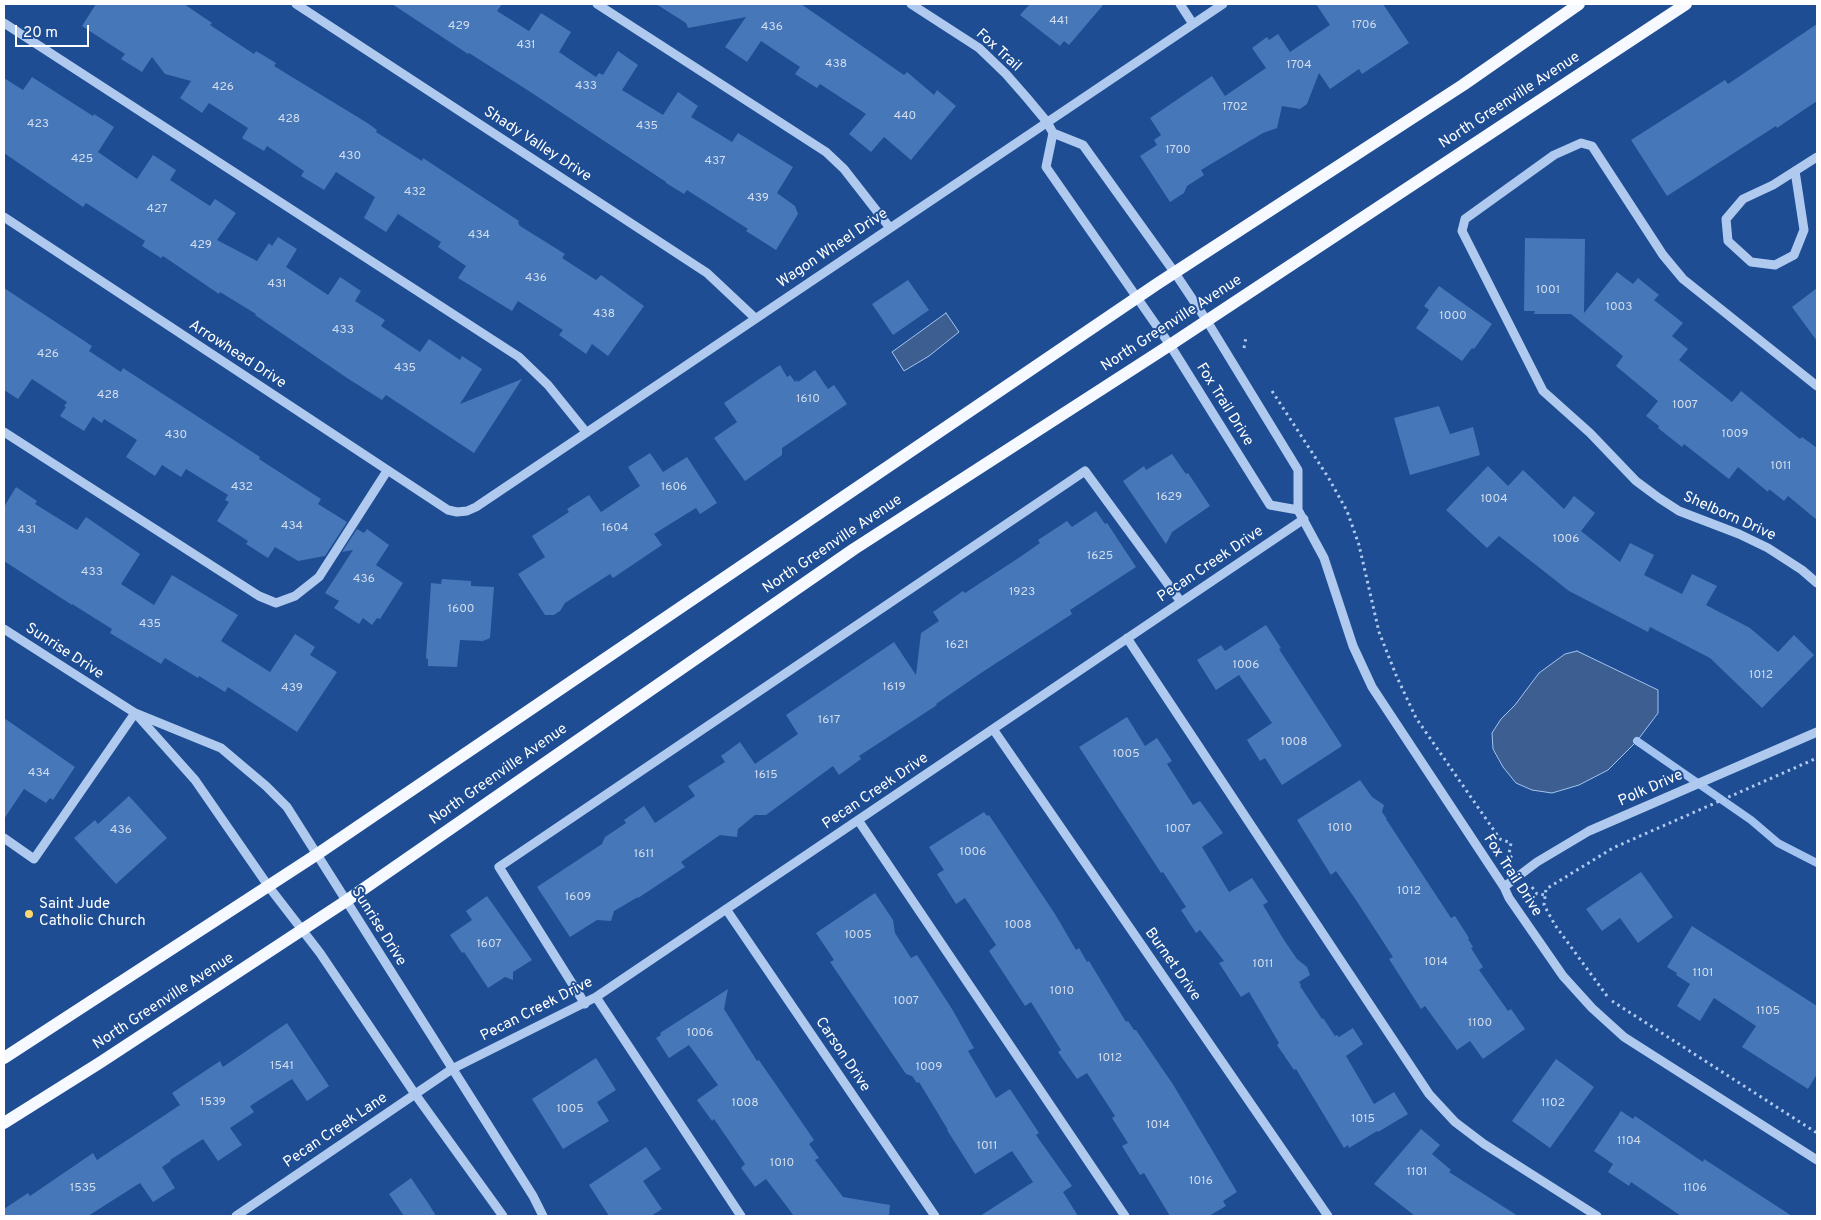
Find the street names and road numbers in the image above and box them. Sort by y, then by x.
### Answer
street label: Fox Trail [971,26,1025,76]
street label: North Greenville Avenue [1436,49,1584,153]
street label: Shady Valley Drive [480,103,594,187]
street label: Wagon Wheel Drive [774,205,892,293]
street label: North Greenville Avenue [1098,272,1246,376]
street label: Arrowhead Drive [185,317,289,393]
street label: Fox Trail Drive [1191,360,1257,450]
street label: Shelborn Drive [1680,488,1778,546]
street label: North Greenville Avenue [760,492,906,598]
street label: Pecan Creek Drive [1155,523,1267,607]
street label: Sunrise Drive [21,620,107,684]
street label: North Greenville Avenue [427,721,571,829]
street label: Pecan Creek Drive [820,750,932,834]
street label: Polk Drive [1616,767,1686,811]
street label: Fox Trail Drive [1479,832,1545,920]
street label: Sunrise Drive [347,884,409,970]
street label: Burnet Drive [1140,925,1204,1005]
street label: North Greenville Avenue [90,950,238,1054]
street label: Pecan Creek Drive [478,974,596,1046]
street label: Carson Drive [810,1014,874,1096]
street label: Pecan Creek Lane [281,1090,391,1172]

